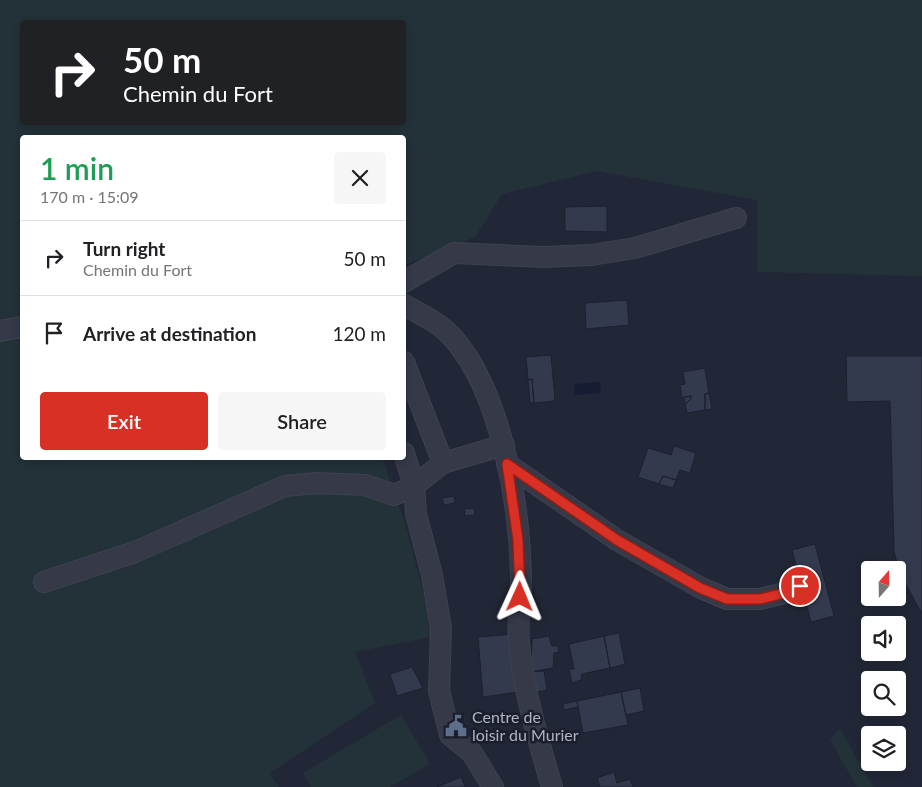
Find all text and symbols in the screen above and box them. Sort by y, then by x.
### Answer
text: 50 m [123,38,201,80]
icon: right [40,40,105,105]
text: Chemin du Fort [123,80,273,107]
text: 1 min [40,150,114,186]
button: close [334,152,386,204]
text: 170 m · 15:09 [40,187,139,206]
text: Turn right [83,237,165,260]
icon: right [40,244,68,272]
text: 50 m [343,247,386,270]
text: Chemin du Fort [83,260,192,279]
icon: arrive [40,319,68,347]
text: Arrive at destination [83,322,256,345]
text: 120 m [332,322,386,345]
button: Exit [40,392,208,450]
button: Share [218,392,386,450]
north arrow [861,561,906,606]
map controls [861,561,906,771]
pin [779,565,821,607]
position arrow [493,570,545,622]
icon: arrive [786,572,814,600]
button: sound [861,616,906,661]
button: search [861,671,906,716]
place label: Centre de loisir du Murier [472,707,579,744]
public building icon: Centre de loisir du Murier [443,713,469,739]
button: layers [861,726,906,771]

